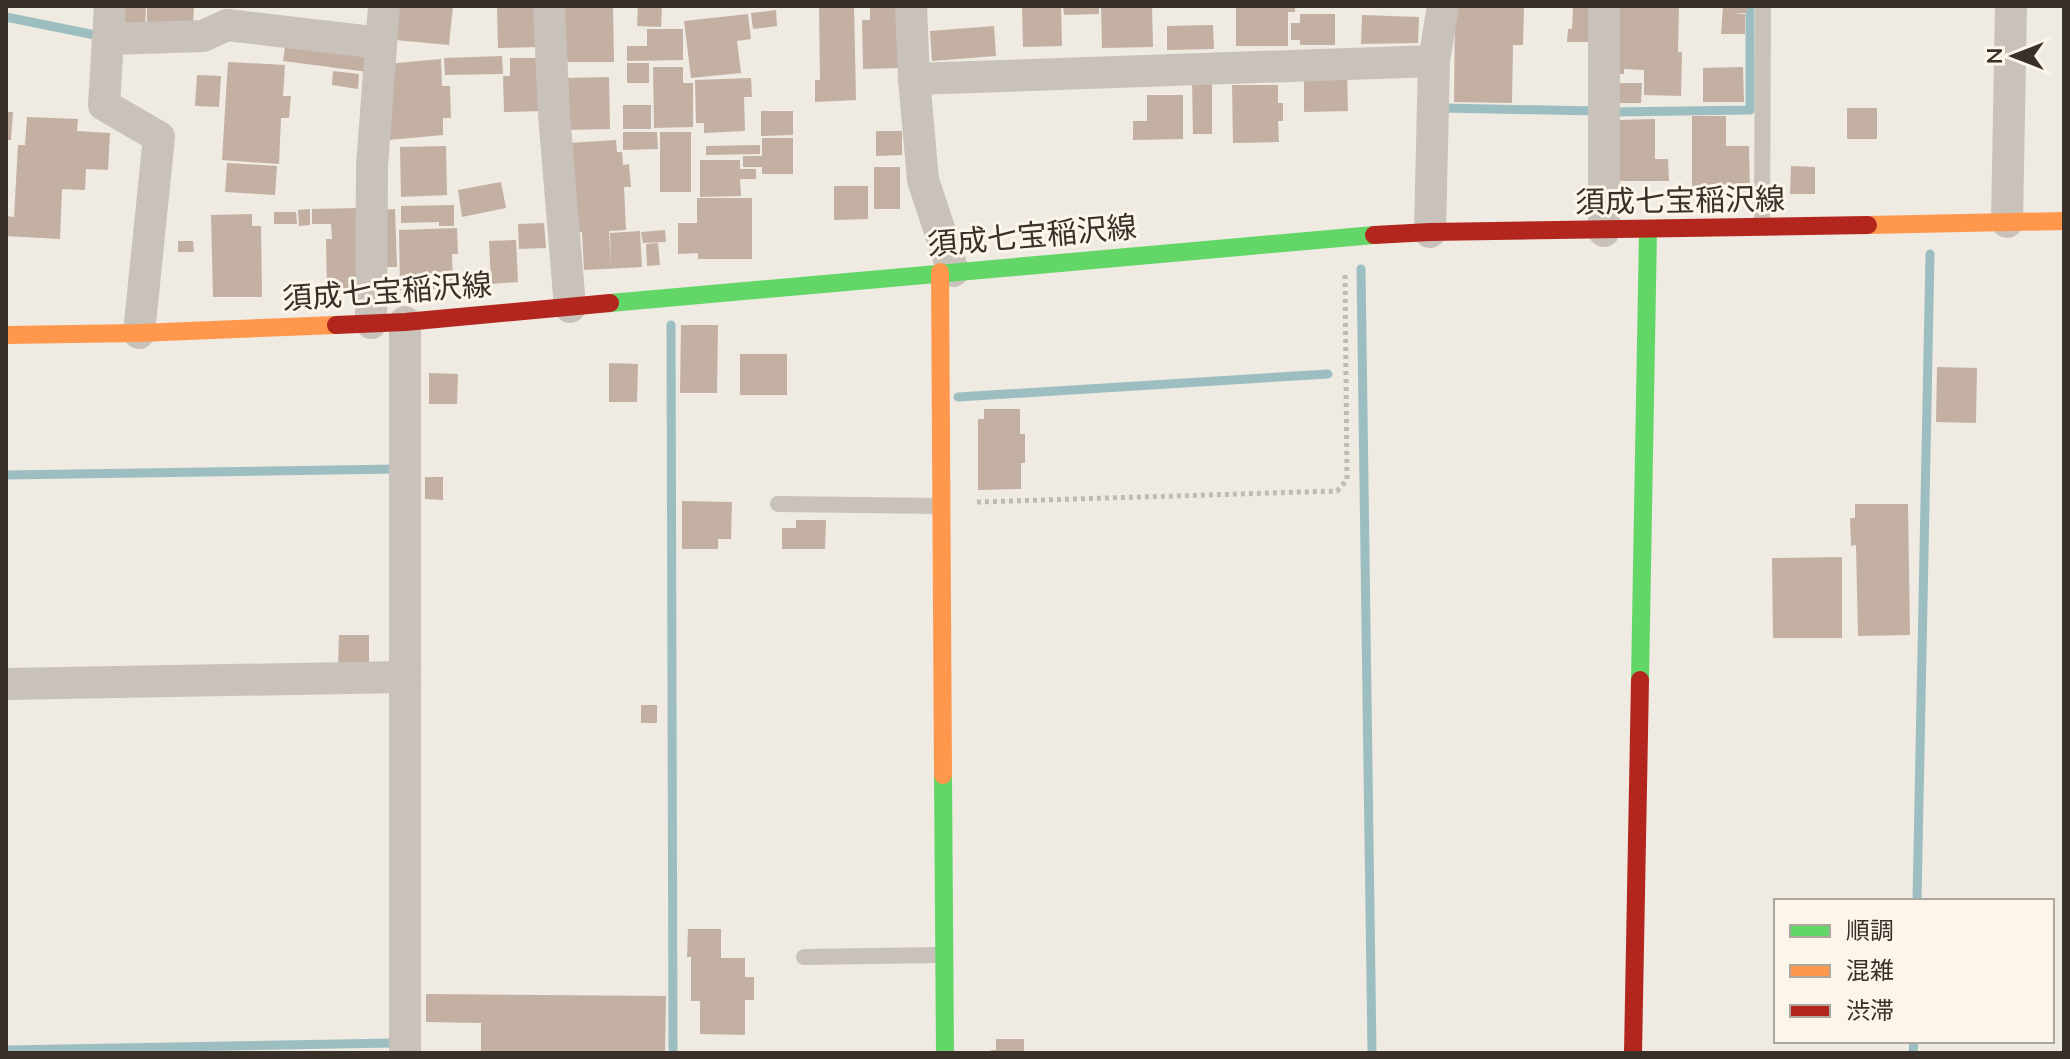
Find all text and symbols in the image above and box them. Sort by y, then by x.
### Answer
north arrow [1974,16,2054,96]
text: N [1980,48,2008,64]
street label: 須成七宝稲沢線 [1575,179,1785,221]
street label: 須成七宝稲沢線 [926,207,1138,263]
street label: 須成七宝稲沢線 [281,265,493,317]
legend [1774,899,2054,1043]
text: 順調 [1846,915,1894,945]
text: 混雑 [1846,955,1894,985]
text: 渋滞 [1846,995,1894,1025]

